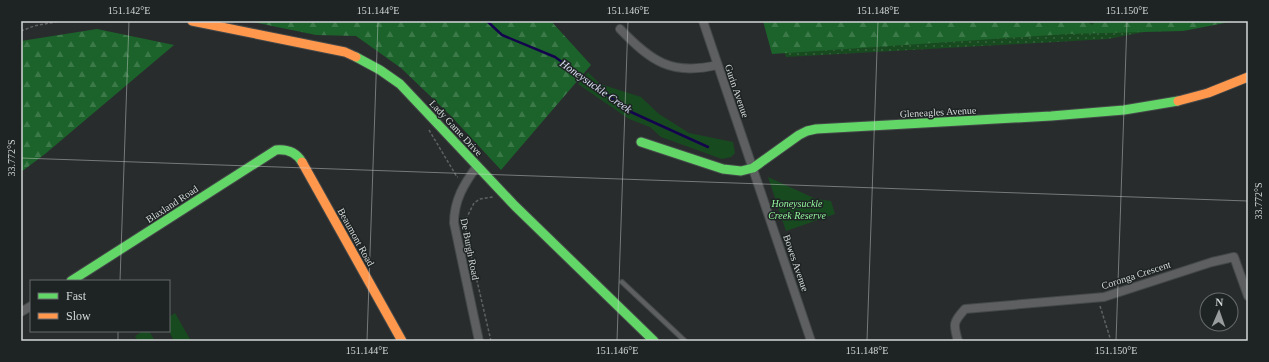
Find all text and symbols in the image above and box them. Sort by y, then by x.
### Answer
text: 151.142°E [108,5,150,16]
text: 151.144°E [357,5,399,16]
text: 151.146°E [607,5,649,16]
text: 151.148°E [857,5,899,16]
text: 151.150°E [1106,5,1148,16]
water label: Honeysuckle Creek [557,56,635,116]
street label: Gurin Avenue [723,63,751,120]
street label: Lady Game Drive [427,98,485,159]
street label: Gleneagles Avenue [899,104,977,120]
text: 33.772°S [6,139,17,177]
text: 33.772°S [1253,182,1264,220]
street label: Blaxland Road [144,183,200,225]
park label: Honeysuckle Creek Reserve [768,198,826,221]
street label: Beaumont Road [336,206,376,268]
street label: De Burgh Road [459,217,481,281]
street label: Bowes Avenue [781,233,811,293]
street label: Coronga Crescent [1100,259,1172,291]
legend [30,280,170,332]
text: Fast [66,289,87,303]
north arrow [1199,292,1239,332]
text: N [1215,296,1224,308]
text: Slow [66,309,91,323]
text: 151.144°E [346,345,388,356]
text: 151.146°E [596,345,638,356]
text: 151.148°E [846,345,888,356]
text: 151.150°E [1095,345,1137,356]

